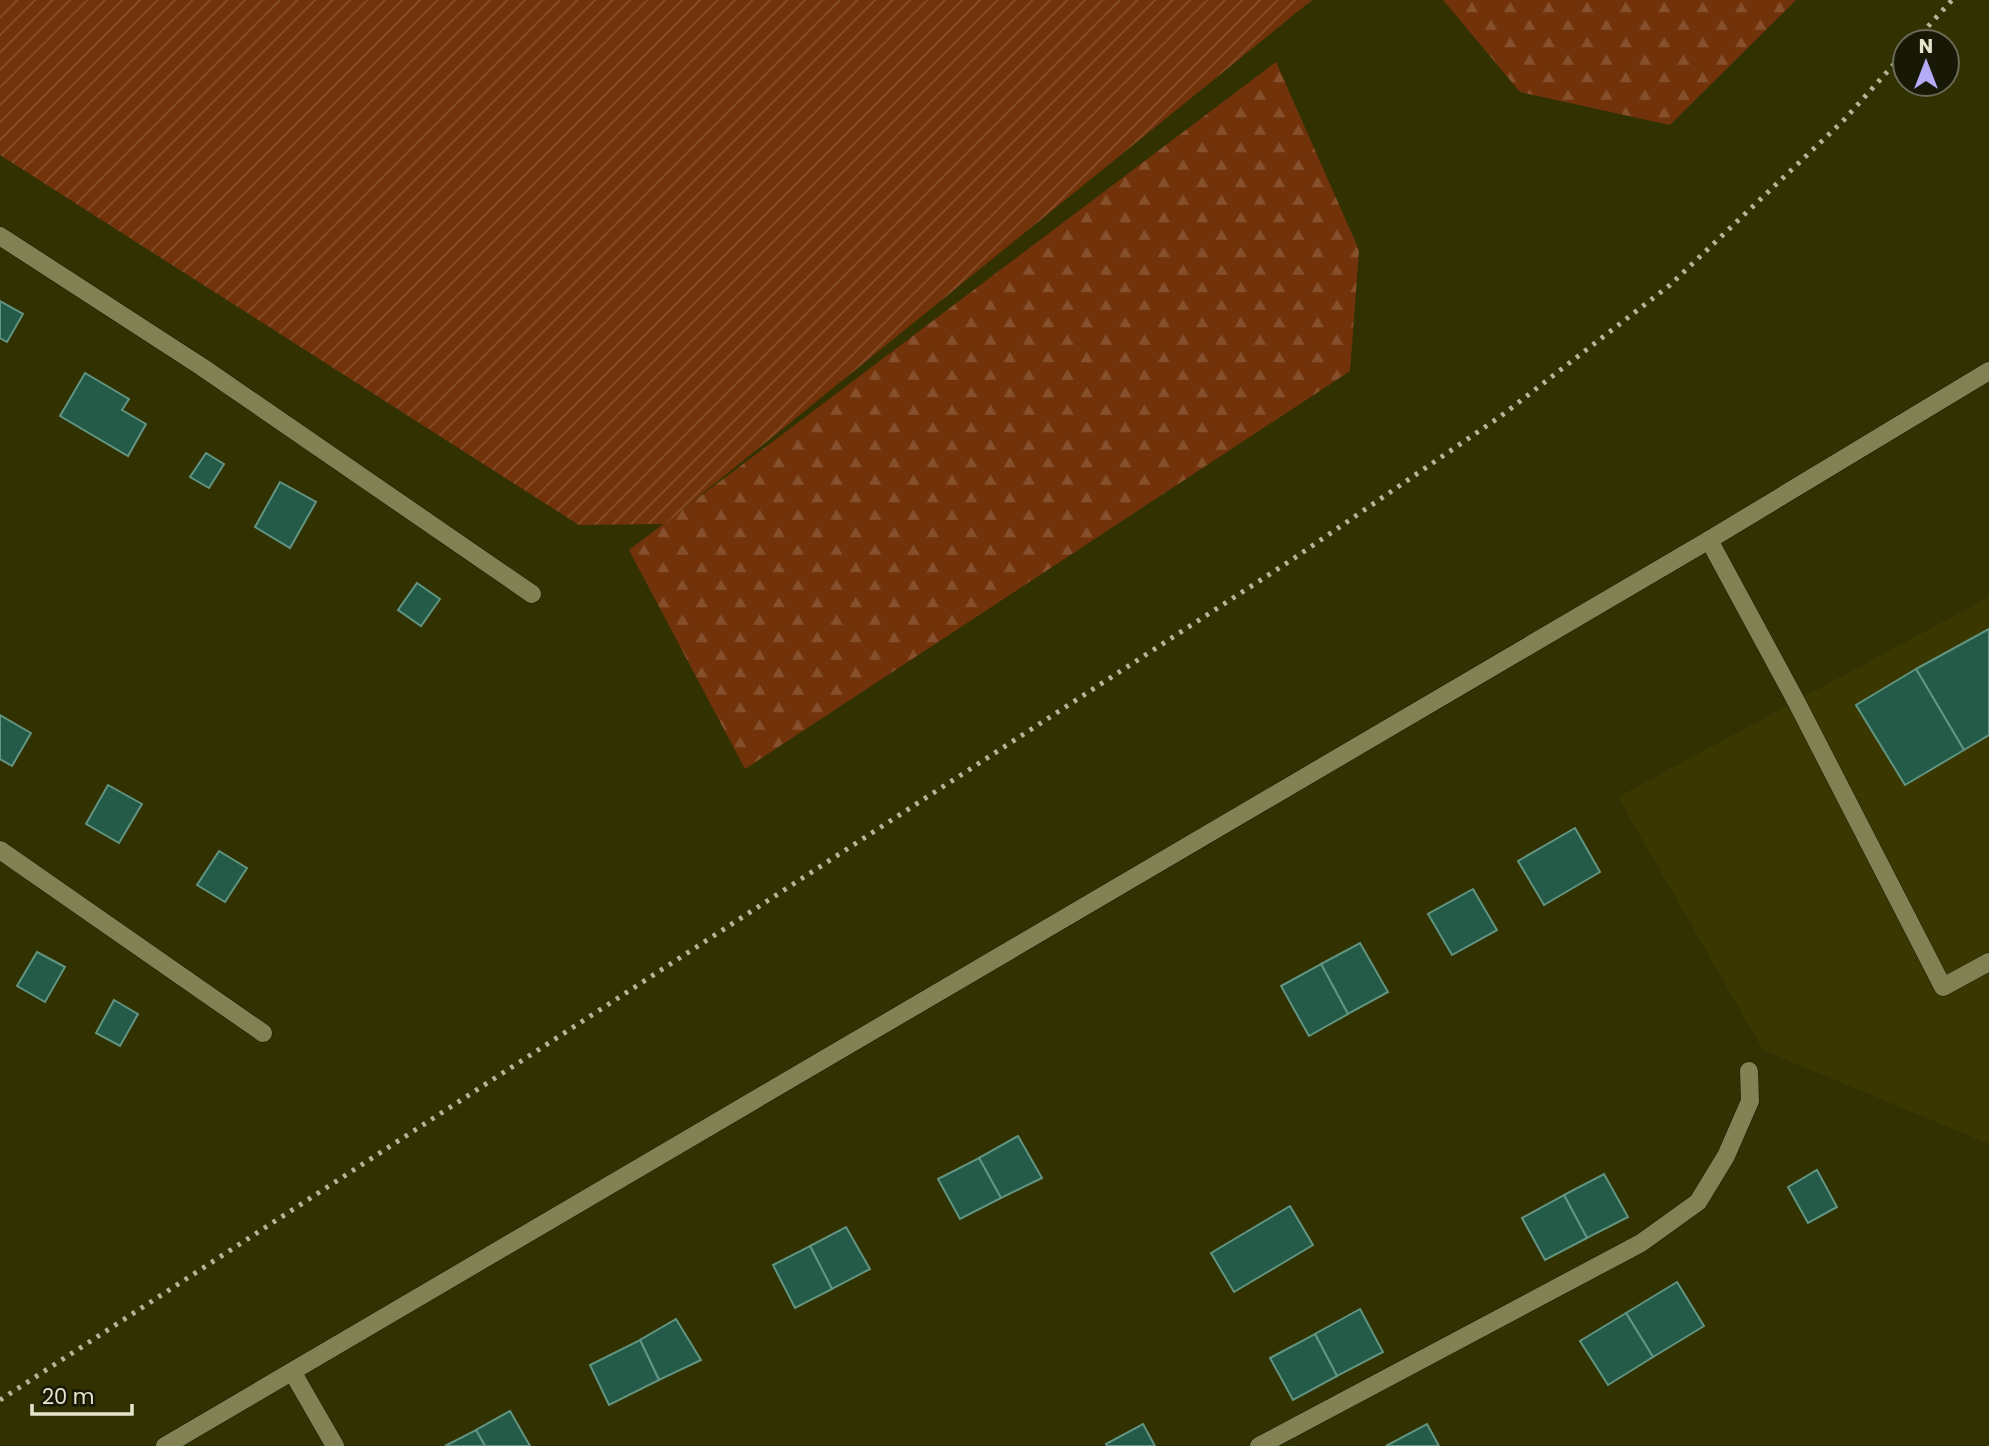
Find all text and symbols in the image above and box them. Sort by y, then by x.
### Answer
north arrow [1891,28,1961,98]
text: N [1919,33,1933,60]
scale bar [32,1372,131,1416]
text: 20 m [42,1382,95,1411]

